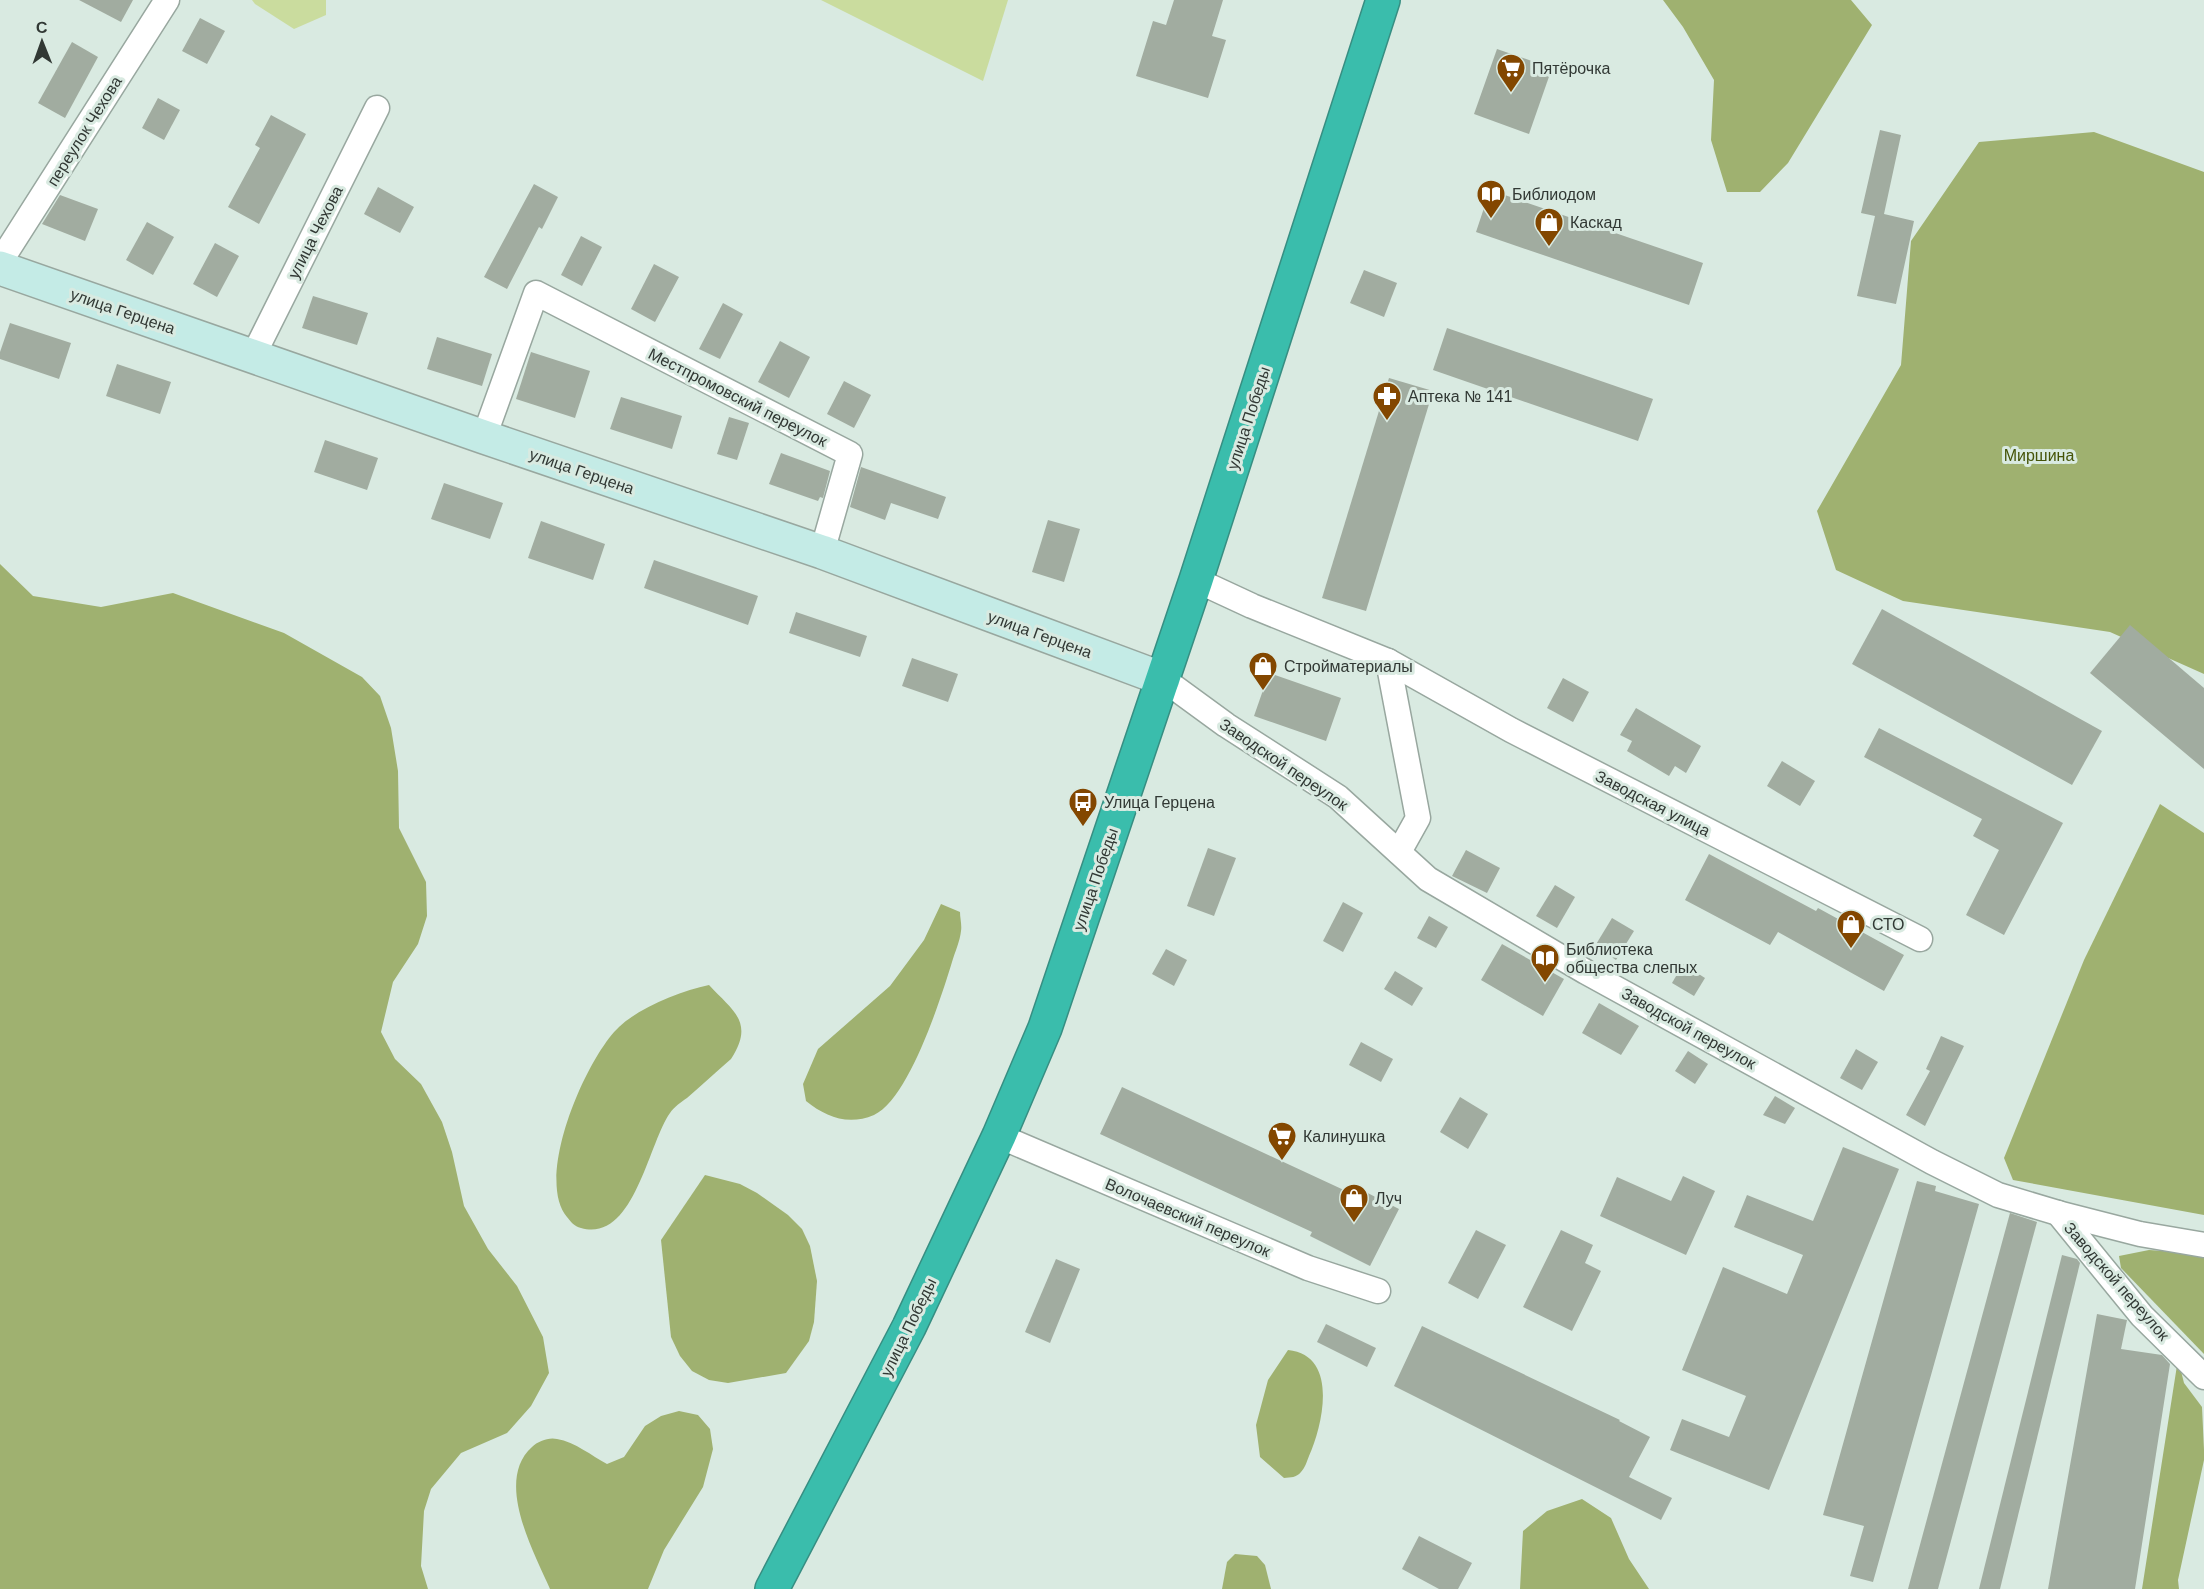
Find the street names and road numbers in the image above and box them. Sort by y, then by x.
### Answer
street label: переулок Чехова [44,73,125,189]
street label: улица Чехова [285,183,346,281]
street label: улица Герцена [68,286,177,337]
street label: Местпромовский переулок [646,345,831,450]
street label: улица Победы [1224,365,1273,472]
street label: улица Герцена [527,446,636,497]
street label: улица Герцена [986,608,1094,661]
street label: Заводской переулок [1217,715,1352,814]
street label: Заводская улица [1593,767,1713,840]
street label: улица Победы [1070,826,1121,933]
street label: Заводской переулок [1619,985,1760,1073]
street label: Волочаевский переулок [1103,1175,1274,1260]
street label: Заводской переулок [2061,1219,2173,1344]
street label: улица Победы [877,1275,940,1379]

